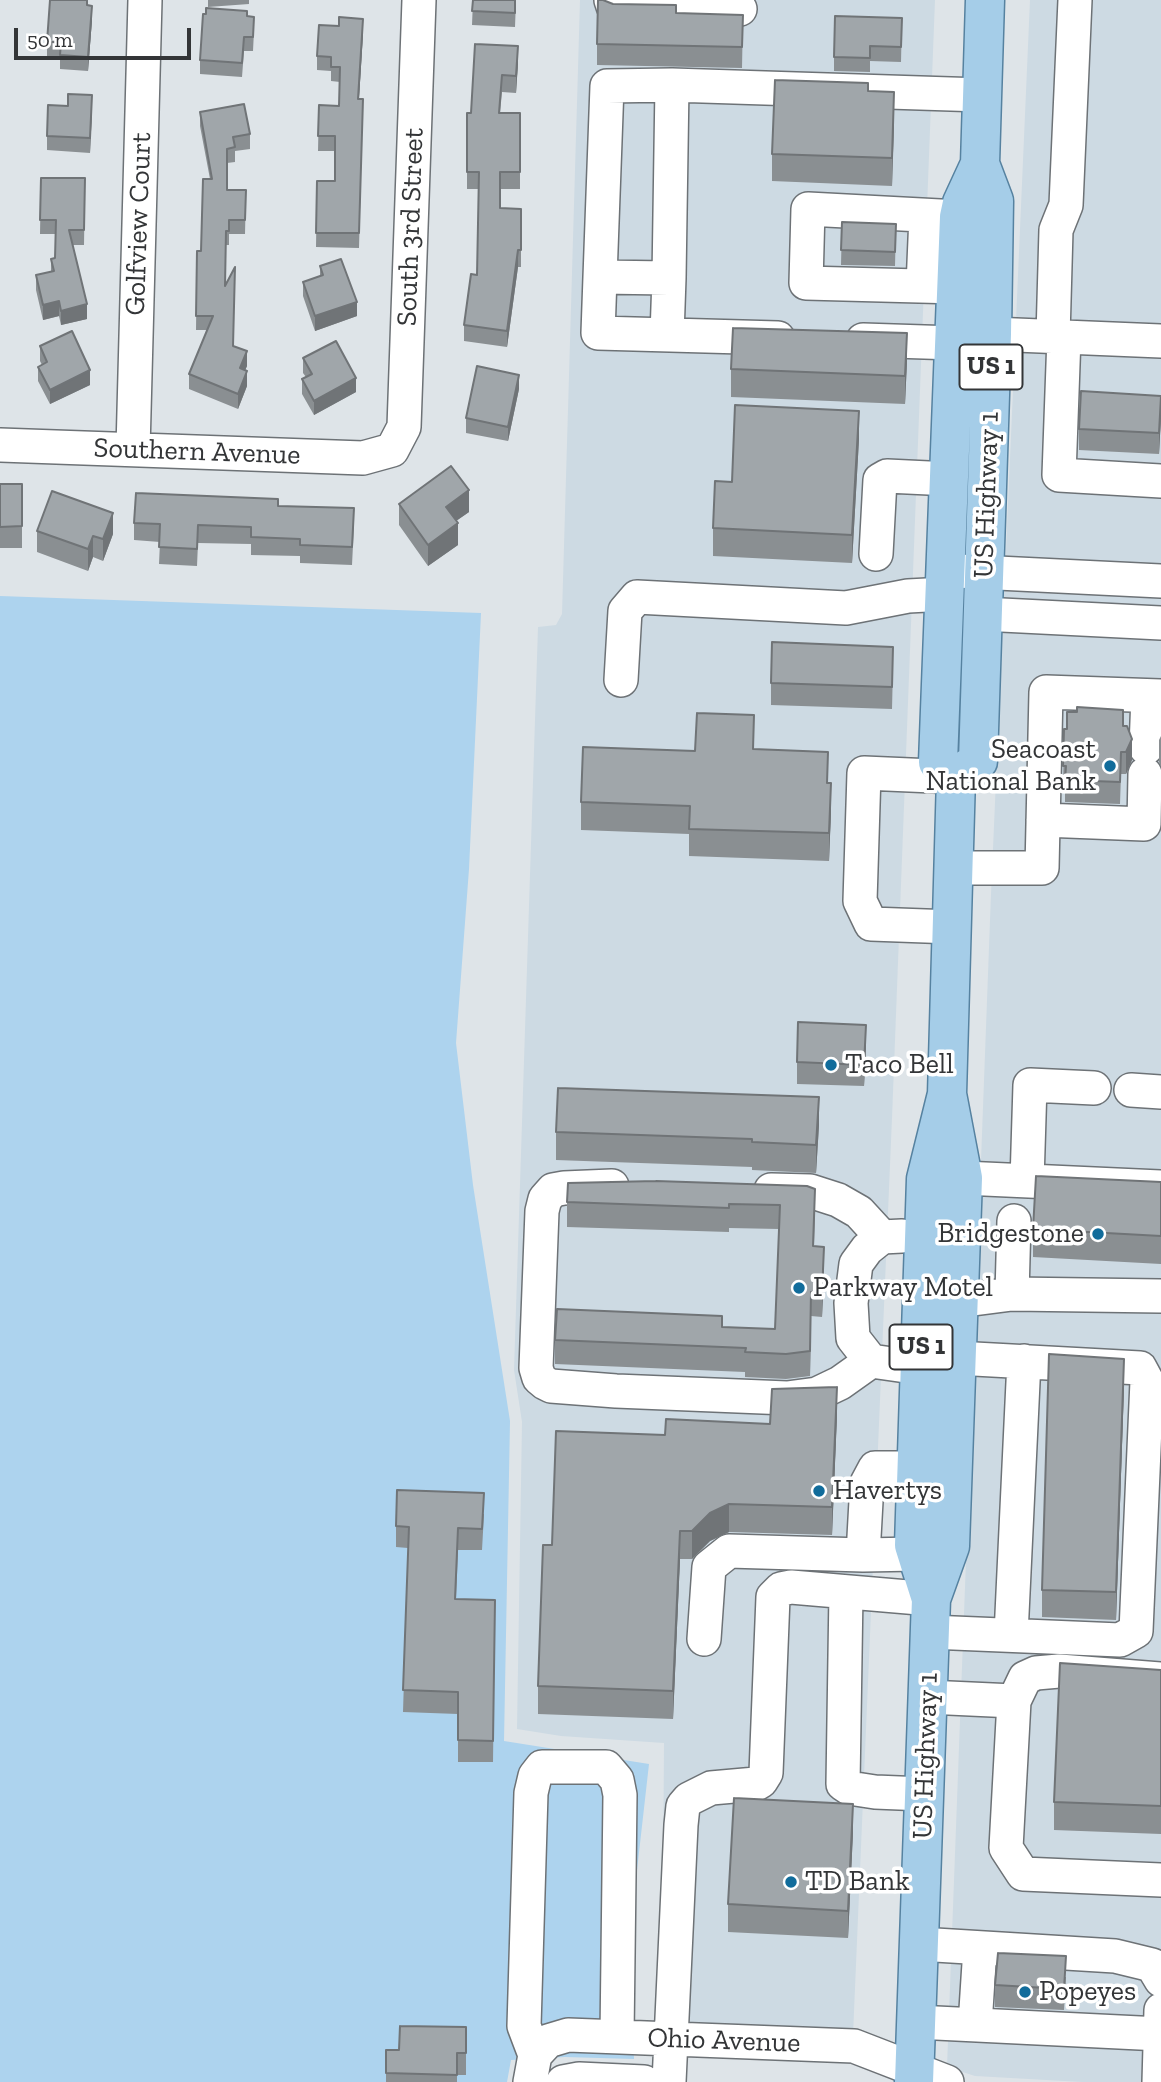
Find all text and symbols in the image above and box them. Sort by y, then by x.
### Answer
scale bar [18,14,194,58]
text: 50 m [27,27,73,52]
street label: South 3rd Street [391,127,431,327]
street label: Golfview Court [119,132,159,316]
road number: US 1 [960,344,1023,390]
street label: US Highway 1 [967,411,1007,579]
street label: Southern Avenue [93,432,301,472]
place label: Seacoast National Bank [925,733,1096,799]
marker: Seacoast National Bank [1102,758,1118,774]
place label: Taco Bell [845,1048,954,1082]
marker: Taco Bell [823,1057,839,1073]
place label: Bridgestone [937,1217,1084,1251]
marker: Bridgestone [1090,1226,1106,1242]
place label: Parkway Motel [813,1271,993,1305]
marker: Parkway Motel [791,1280,807,1296]
road number: US 1 [890,1324,953,1370]
place label: Havertys [833,1474,942,1508]
marker: Havertys [811,1483,827,1499]
street label: US Highway 1 [906,1672,946,1840]
place label: TD Bank [805,1865,909,1899]
marker: TD Bank [783,1874,799,1890]
place label: Popeyes [1039,1975,1136,2009]
marker: Popeyes [1017,1984,1033,2000]
street label: Ohio Avenue [647,2022,801,2060]

